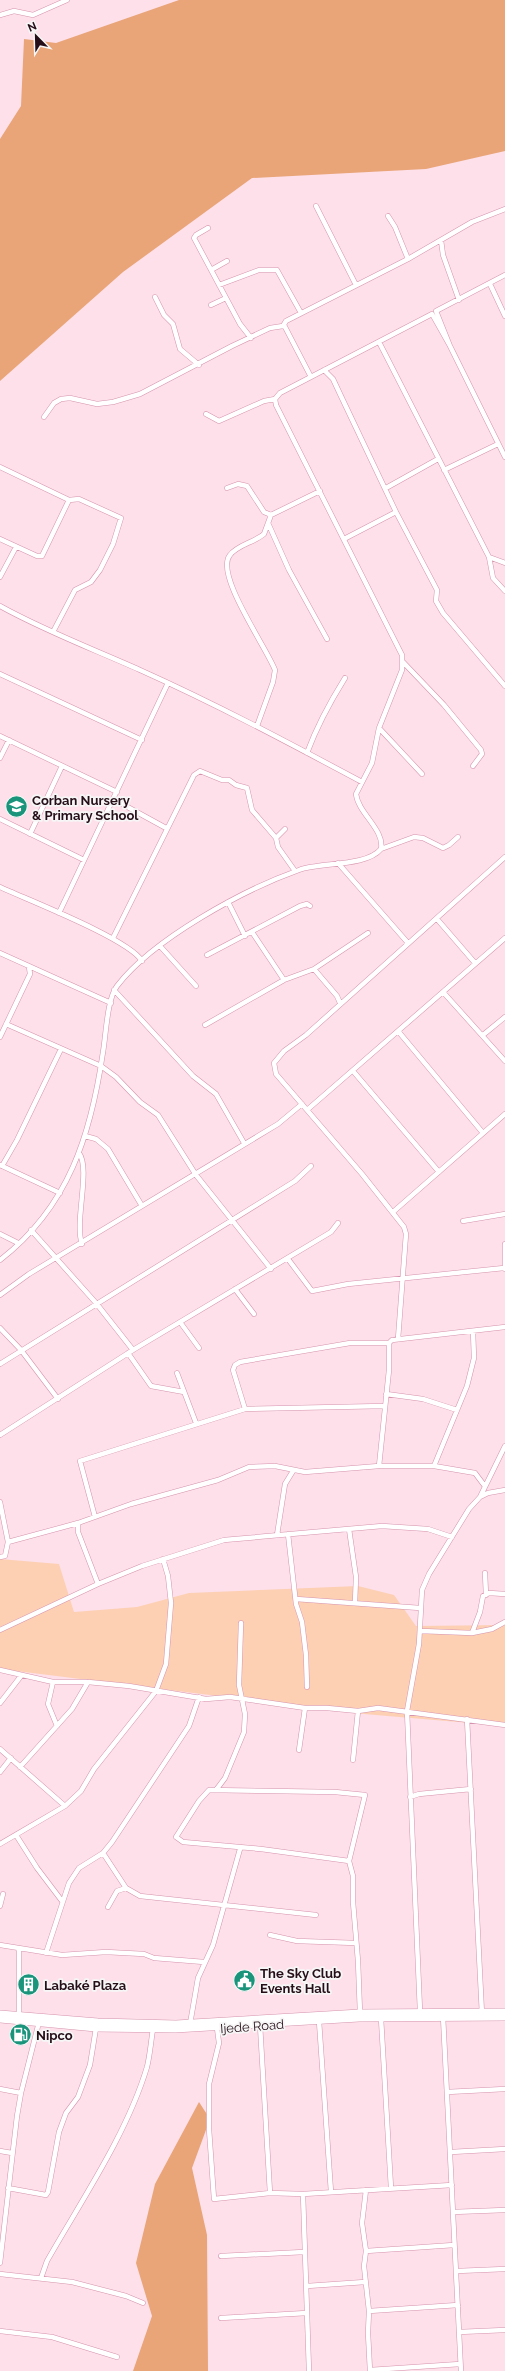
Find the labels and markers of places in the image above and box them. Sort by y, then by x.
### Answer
place label: Corban Nursery & Primary School [32,793,139,823]
school or university icon: Corban Nursery & Primary School [4,794,30,820]
place label: The Sky Club Events Hall [260,1966,341,1996]
public building icon: The Sky Club Events Hall [232,1967,258,1993]
building icon: Labaké Plaza [16,1972,42,1998]
place label: Labaké Plaza [44,1978,127,1993]
fuel station icon: Nipco [7,2022,33,2048]
place label: Nipco [36,2028,73,2043]

